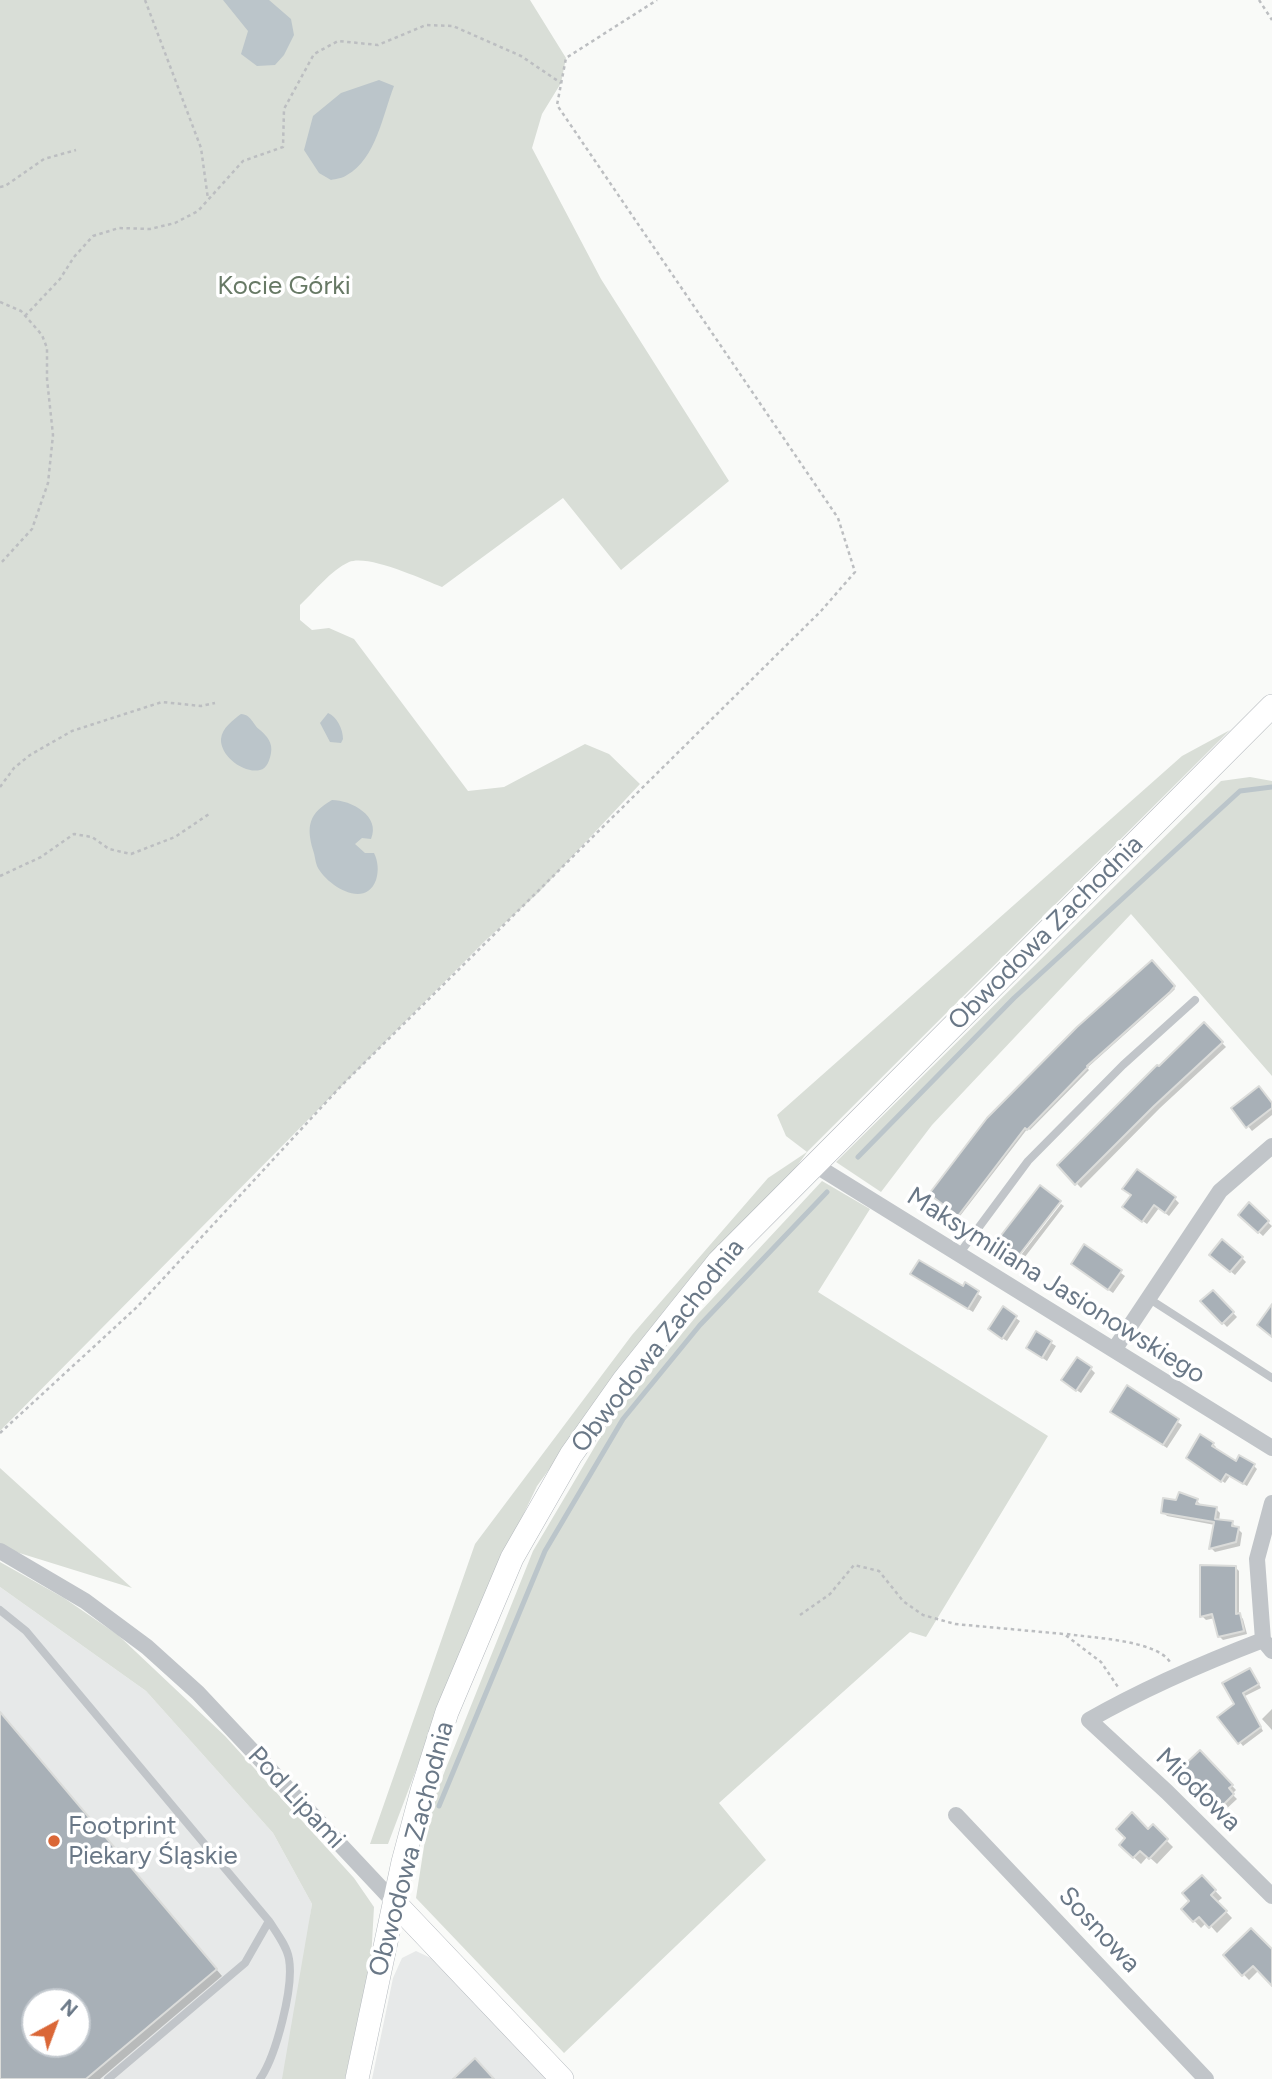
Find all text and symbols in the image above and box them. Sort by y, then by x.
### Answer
park label: Kocie Górki [217,270,351,302]
street label: Obwodowa Zachodnia [942,829,1150,1037]
street label: Maksymiliana Jasionowskiego [901,1181,1211,1391]
street label: Obwodowa Zachodnia [565,1233,751,1459]
street label: Obwodowa Zachodnia [363,1718,461,1980]
street label: Pod Lipami [241,1741,351,1855]
street label: Miodowa [1149,1742,1247,1838]
place label: Footprint Piekary Śląskie [68,1810,238,1871]
marker: Footprint Piekary Śląskie [46,1833,62,1849]
street label: Sosnowa [1052,1881,1146,1979]
north arrow [21,1988,91,2058]
text: N [56,1995,82,2022]

